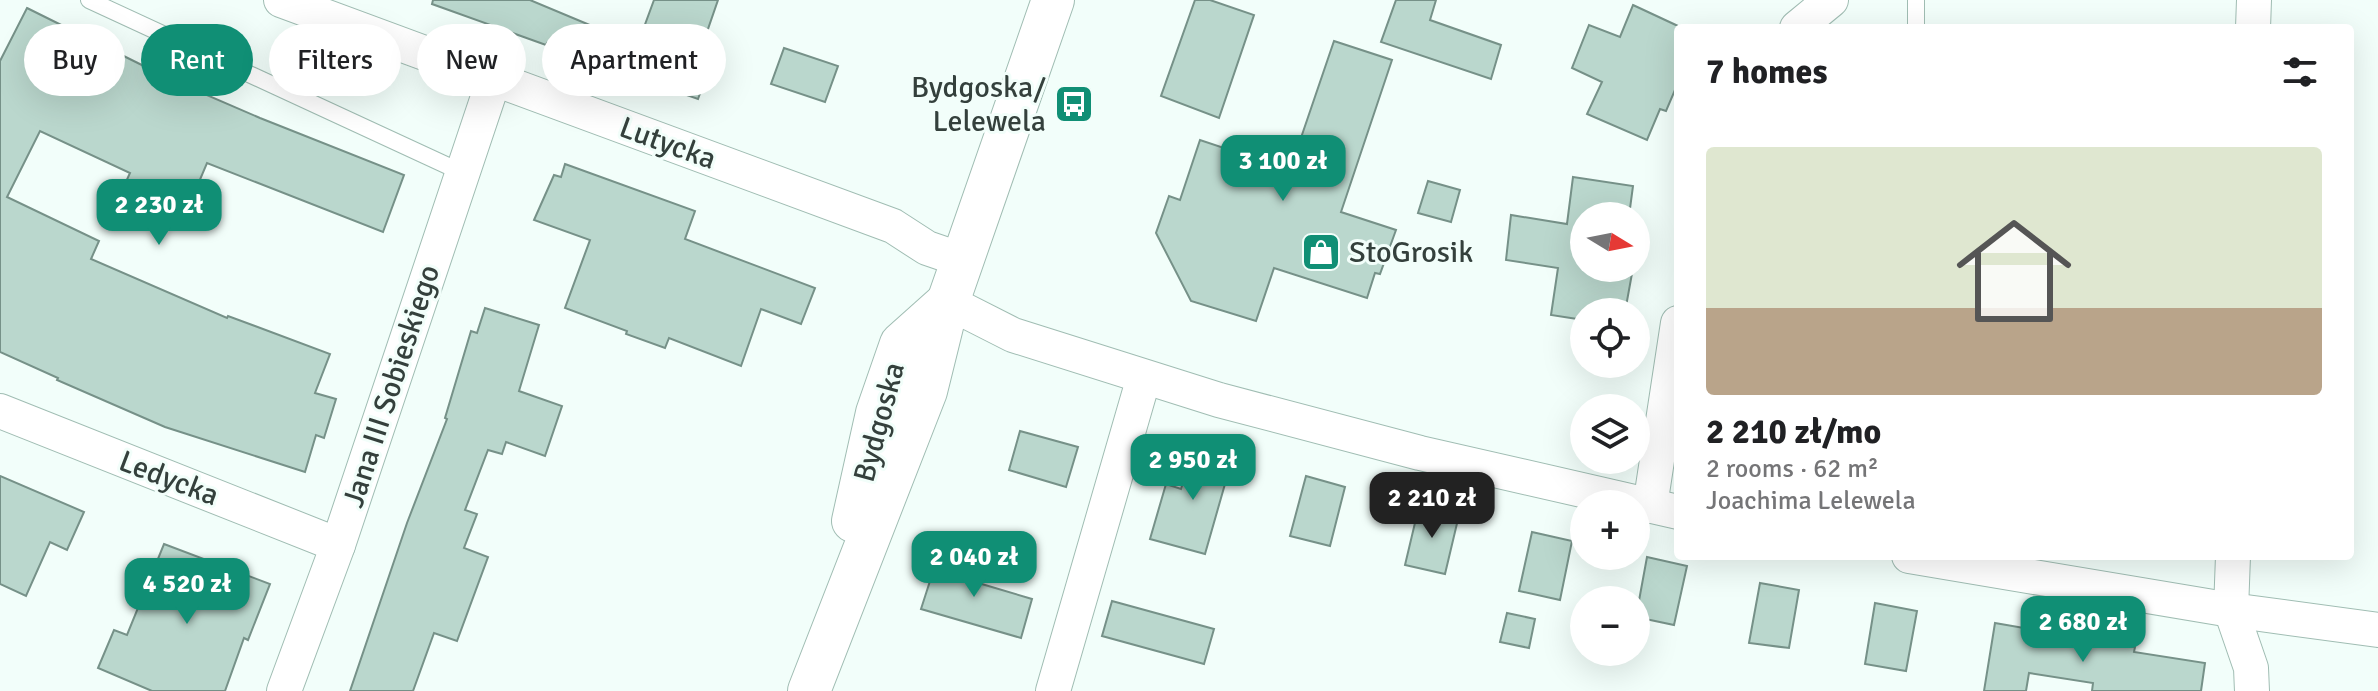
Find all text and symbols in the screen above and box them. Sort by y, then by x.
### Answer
chip: Buy [24,24,125,96]
chip: Rent [141,24,253,96]
chip: Filters [269,24,401,96]
chip: New [417,24,526,96]
chip: Apartment [542,24,726,96]
icon: filters [2278,50,2322,94]
text: 7 homes [1706,51,1827,93]
place label: Bydgoska/ Lelewela [911,69,1046,140]
bus stop icon: Bydgoska/ Lelewela [1053,83,1095,125]
street label: Lutycka [615,109,721,178]
pin: 3 100 zł [1200,135,1366,203]
text: 3 100 zł [1239,145,1327,177]
pin: 2 230 zł [76,179,242,247]
text: 2 230 zł [115,189,203,221]
icon: home [1942,199,2086,343]
north arrow [1570,202,1650,282]
map controls [1570,202,1650,666]
shop icon: StoGrosik [1300,231,1342,273]
place label: StoGrosik [1349,234,1473,271]
street label: Jana III Sobieskiego [335,260,448,512]
button: locate [1570,298,1650,378]
street label: Bydgoska [846,358,913,486]
button: layers [1570,394,1650,474]
text: 2 210 zł/mo [1706,411,1881,453]
pin: 2 950 zł [1110,434,1276,502]
street label: Ledycka [114,443,224,514]
text: 2 950 zł [1149,444,1237,476]
text: 2 rooms · 62 m² [1706,453,1879,485]
pin: 2 210 zł [1349,472,1515,540]
text: 2 210 zł [1388,482,1476,514]
text: Joachima Lelewela [1706,485,1916,517]
button: + [1570,490,1650,570]
pin: 2 040 zł [891,531,1057,599]
text: 2 040 zł [930,541,1018,573]
pin: 4 520 zł [104,558,270,626]
text: 4 520 zł [143,568,231,600]
button: − [1570,586,1650,666]
pin: 2 680 zł [2000,596,2166,664]
text: 2 680 zł [2039,606,2127,638]

